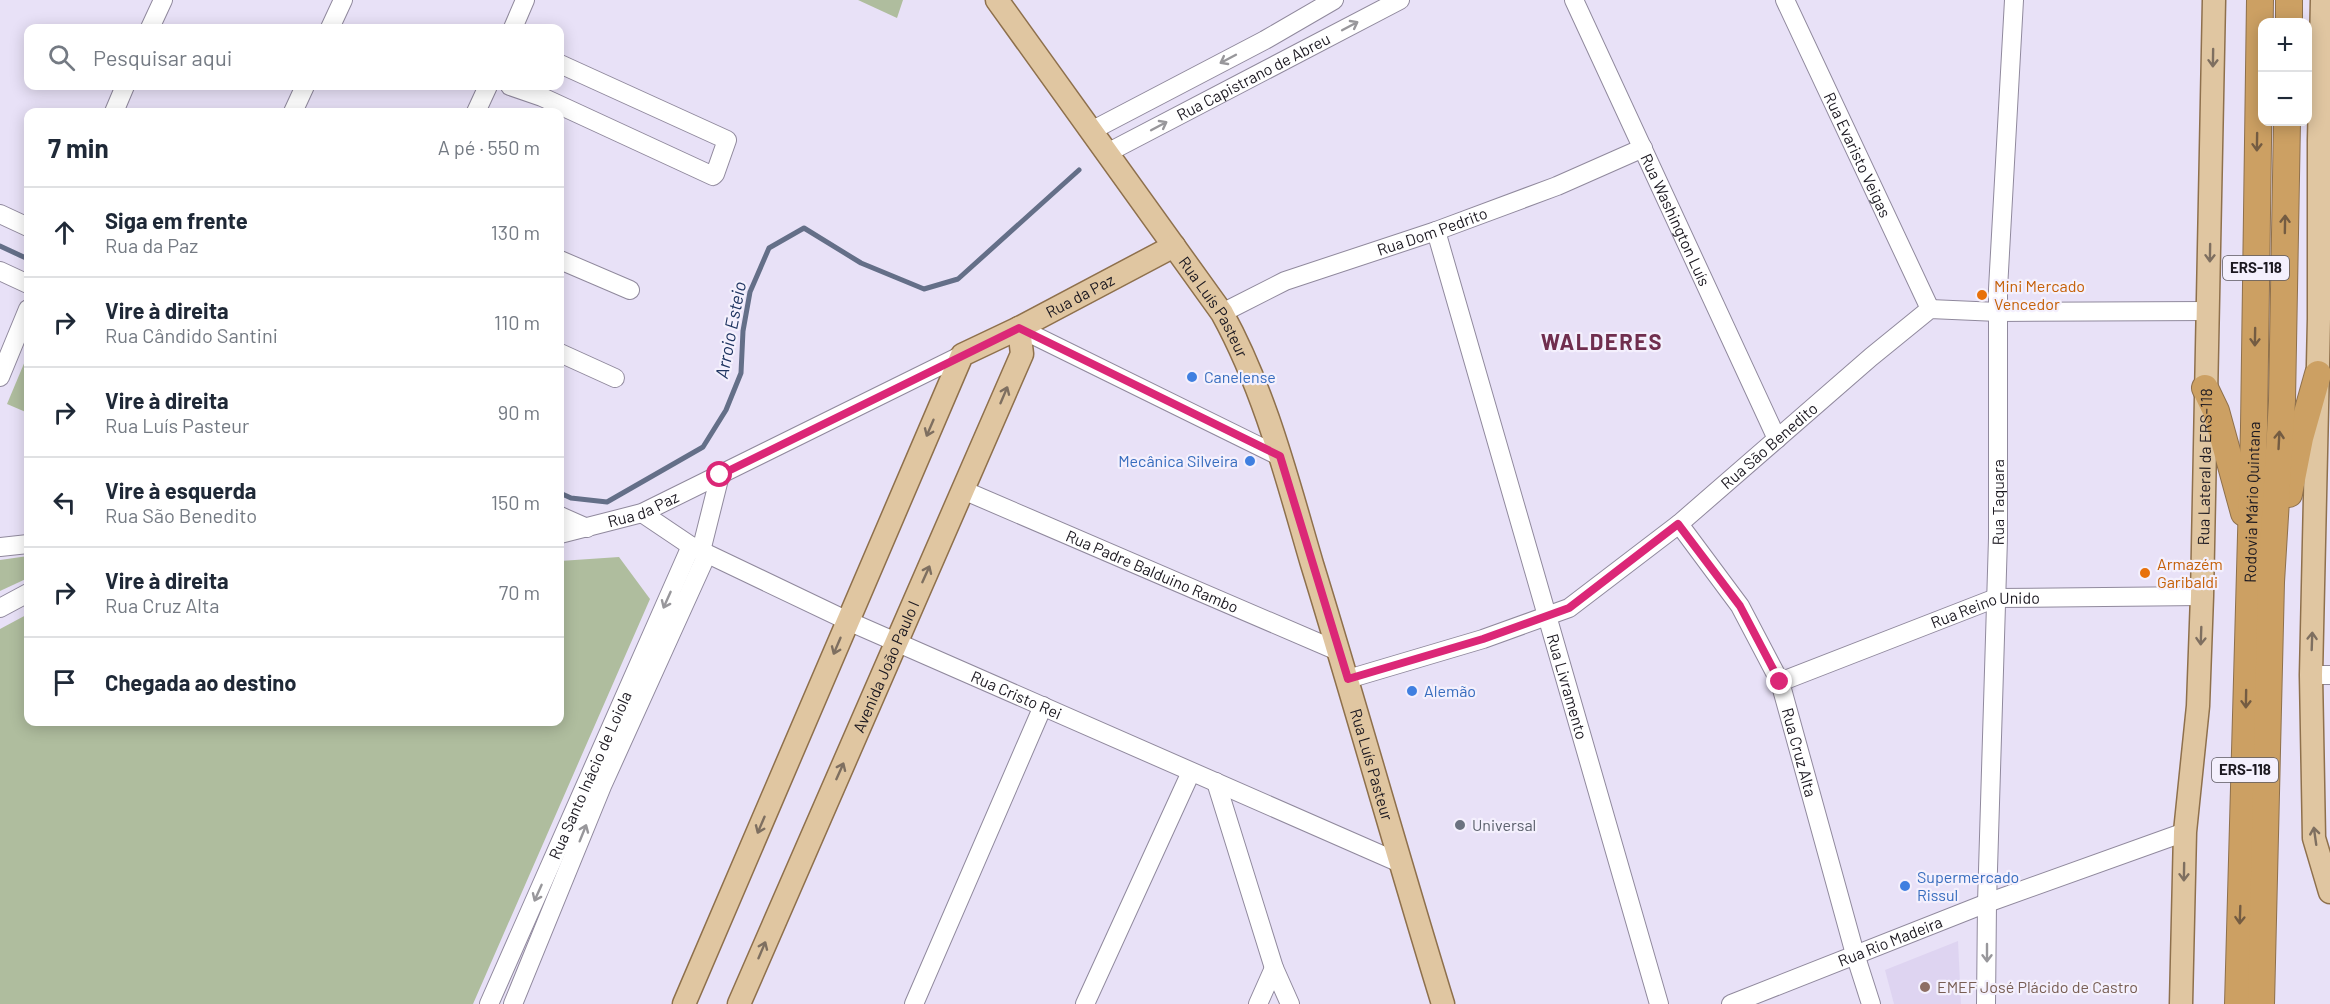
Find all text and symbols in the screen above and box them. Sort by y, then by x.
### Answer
map controls [2258,18,2312,126]
button: + [2258,18,2312,72]
one-way arrow [1341,20,1359,31]
search box [24,24,564,90]
street label: Rua Capistrano de Abreu [1173,28,1333,124]
icon: search [45,41,78,74]
text: Pesquisar aqui [93,44,232,70]
one-way arrow [2207,48,2219,68]
one-way arrow [1220,53,1237,65]
button: − [2258,72,2312,126]
street label: Rua Evaristo Veigas [1821,89,1896,220]
one-way arrow [1150,120,1167,132]
text: 7 min [48,132,109,163]
one-way arrow [2252,132,2263,152]
text: A pé · 550 m [438,135,540,159]
street label: Rua Washington Luís [1637,150,1715,289]
street label: Rua Dom Pedrito [1374,203,1490,259]
text: Siga em frente [105,207,248,233]
one-way arrow [2279,214,2291,234]
icon: ahead [48,216,81,249]
text: 130 m [491,220,540,244]
text: Rua da Paz [105,233,198,257]
one-way arrow [2204,243,2216,263]
street label: Rua Luís Pasteur [1175,253,1253,360]
road number: ERS-118 [2223,256,2289,280]
street label: Rua da Paz [1042,269,1117,321]
place label: Mini Mercado Vencedor [1994,276,2085,313]
water label: Arroio Esteio [710,279,750,380]
marker: Mini Mercado Vencedor [1975,288,1989,302]
text: Vire à direita [105,297,229,323]
icon: right [48,306,81,339]
text: 110 m [494,310,540,334]
text: Rua Cândido Santini [105,323,278,347]
one-way arrow [2249,327,2261,347]
district label: WALDERES [1541,328,1663,354]
place label: Canelense [1204,367,1276,386]
marker: Canelense [1185,370,1199,384]
one-way arrow [999,386,1010,404]
text: Vire à direita [105,387,229,413]
street label: Rua Lateral da ERS-118 [2193,388,2215,545]
icon: right [48,396,81,429]
street label: Rua São Benedito [1717,398,1821,492]
text: 90 m [498,400,540,424]
text: Rua Luís Pasteur [105,413,249,437]
one-way arrow [924,419,935,437]
street label: Rodovia Mário Quintana [2240,421,2263,583]
one-way arrow [2274,430,2285,450]
place label: Mecânica Silveira [1118,451,1238,470]
marker: Mecânica Silveira [1243,454,1257,468]
street label: Rua Taquara [1988,459,2007,546]
route start [706,461,732,487]
text: Vire à esquerda [105,477,256,503]
icon: left [48,486,81,519]
street label: Rua da Paz [606,486,682,530]
text: 150 m [491,490,540,514]
text: Rua São Benedito [105,503,257,527]
street label: Rua Padre Balduino Rambo [1063,525,1242,616]
place label: Armazém Garibaldi [2157,554,2223,591]
one-way arrow [921,565,933,583]
marker: Armazém Garibaldi [2138,566,2152,580]
text: Vire à direita [105,567,229,593]
icon: right [48,576,81,609]
text: 70 m [499,580,540,604]
street label: Rua Reino Unido [1928,588,2040,632]
one-way arrow [661,590,673,608]
text: Rua Cruz Alta [105,593,219,617]
street label: Avenida João Paulo I [848,598,922,735]
one-way arrow [2195,625,2206,645]
street label: Rua Livramento [1544,631,1592,741]
one-way arrow [2307,632,2318,652]
one-way arrow [831,636,842,655]
icon: arrive [48,666,81,699]
street label: Rua Cristo Rei [968,666,1065,723]
route end [1766,668,1792,694]
text: Chegada ao destino [105,669,296,695]
place label: Alemão [1424,681,1476,700]
marker: Alemão [1405,684,1419,698]
street label: Rua Santo Inácio de Loiola [544,688,635,862]
one-way arrow [2241,689,2252,709]
street label: Rua Cruz Alta [1779,705,1821,799]
street label: Rua Luís Pasteur [1347,706,1398,823]
road number: ERS-118 [2212,758,2278,782]
one-way arrow [834,763,846,781]
place label: Universal [1472,815,1536,834]
one-way arrow [755,816,766,834]
marker: Universal [1453,818,1467,832]
one-way arrow [578,824,589,843]
one-way arrow [2309,827,2320,846]
one-way arrow [2178,861,2190,881]
place label: Supermercado Rissul [1917,867,2019,904]
marker: Supermercado Rissul [1898,879,1912,893]
one-way arrow [532,884,543,902]
one-way arrow [2235,905,2246,925]
street label: Rua Rio Madeira [1835,912,1945,970]
one-way arrow [757,942,768,960]
one-way arrow [1981,943,1993,963]
place label: EMEF José Plácido de Castro [1937,977,2138,996]
marker: EMEF José Plácido de Castro [1918,980,1932,994]

